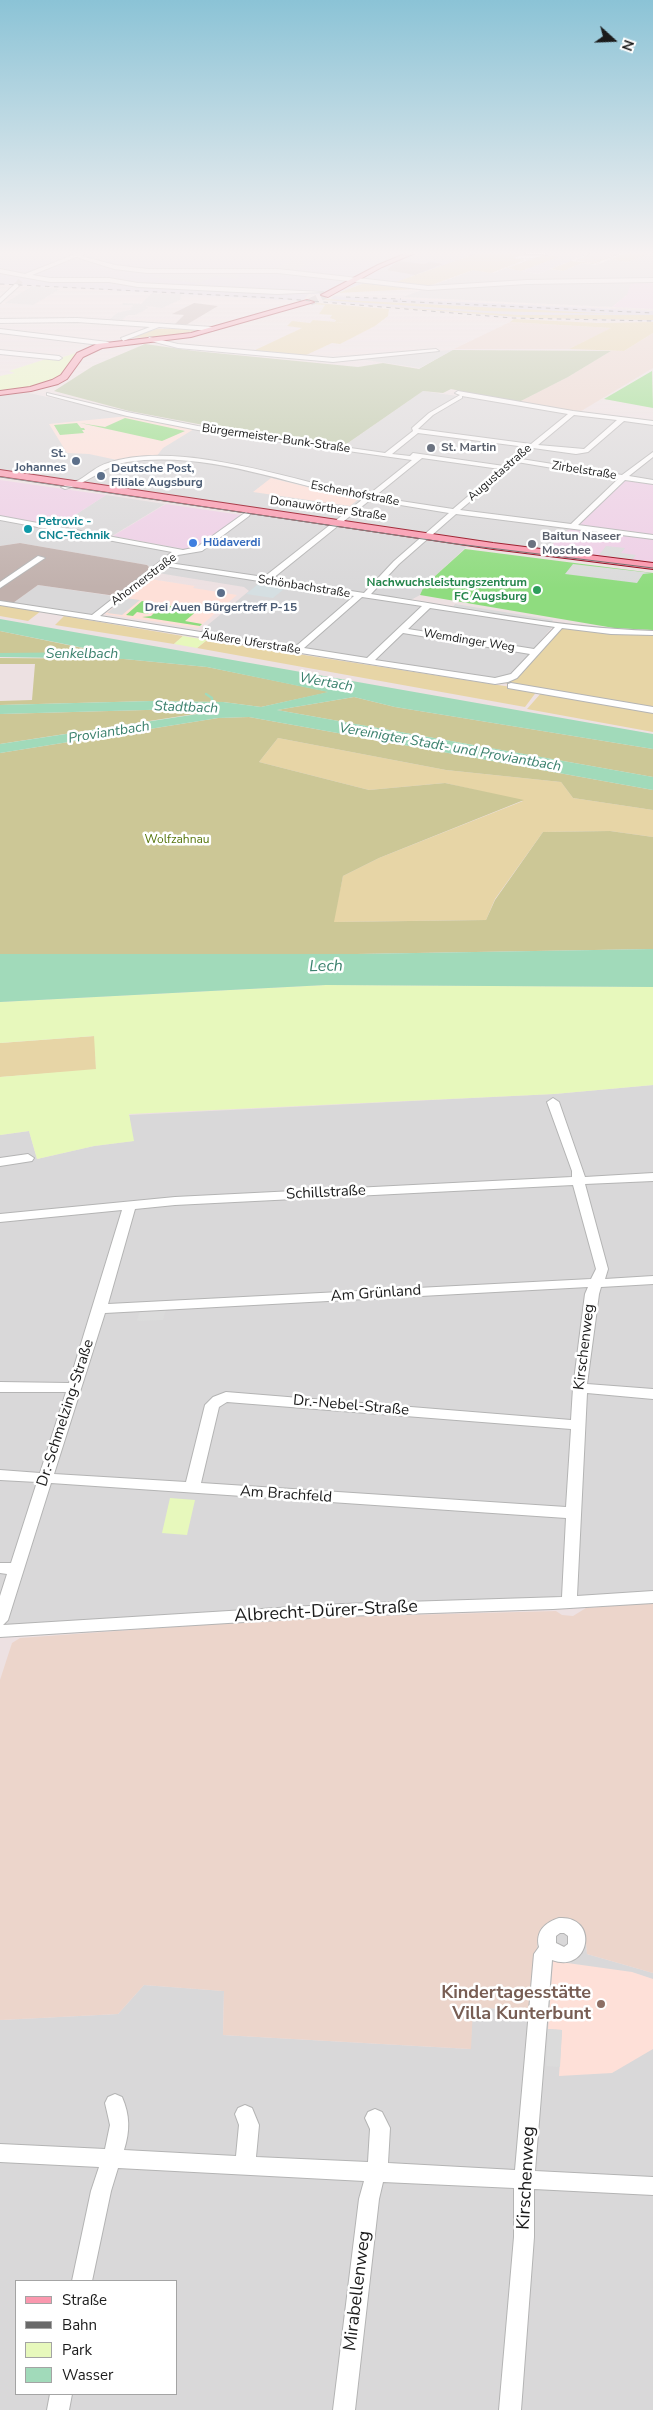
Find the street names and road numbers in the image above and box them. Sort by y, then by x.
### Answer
street label: Bürgermeister-Bunk-Straße [201,421,351,457]
street label: Augustastraße [465,441,535,505]
street label: Zirbelstraße [551,459,617,483]
street label: Eschenhofstraße [310,478,400,510]
street label: Donauwörther Straße [269,494,387,524]
street label: Ahornerstraße [108,551,180,609]
street label: Schönbachstraße [257,573,351,601]
street label: Wemdinger Weg [422,627,516,655]
street label: Äußere Uferstraße [200,628,302,658]
street label: Schillstraße [286,1182,366,1204]
street label: Am Grünland [330,1282,422,1306]
street label: Kirschenweg [571,1303,599,1391]
street label: Dr.-Schmelzing-Straße [34,1337,98,1489]
street label: Dr.-Nebel-Straße [292,1392,410,1420]
street label: Am Brachfeld [239,1483,333,1507]
street label: Albrecht-Dürer-Straße [234,1596,418,1628]
street label: Kirschenweg [513,2126,541,2230]
street label: Mirabellenweg [340,2230,376,2352]

